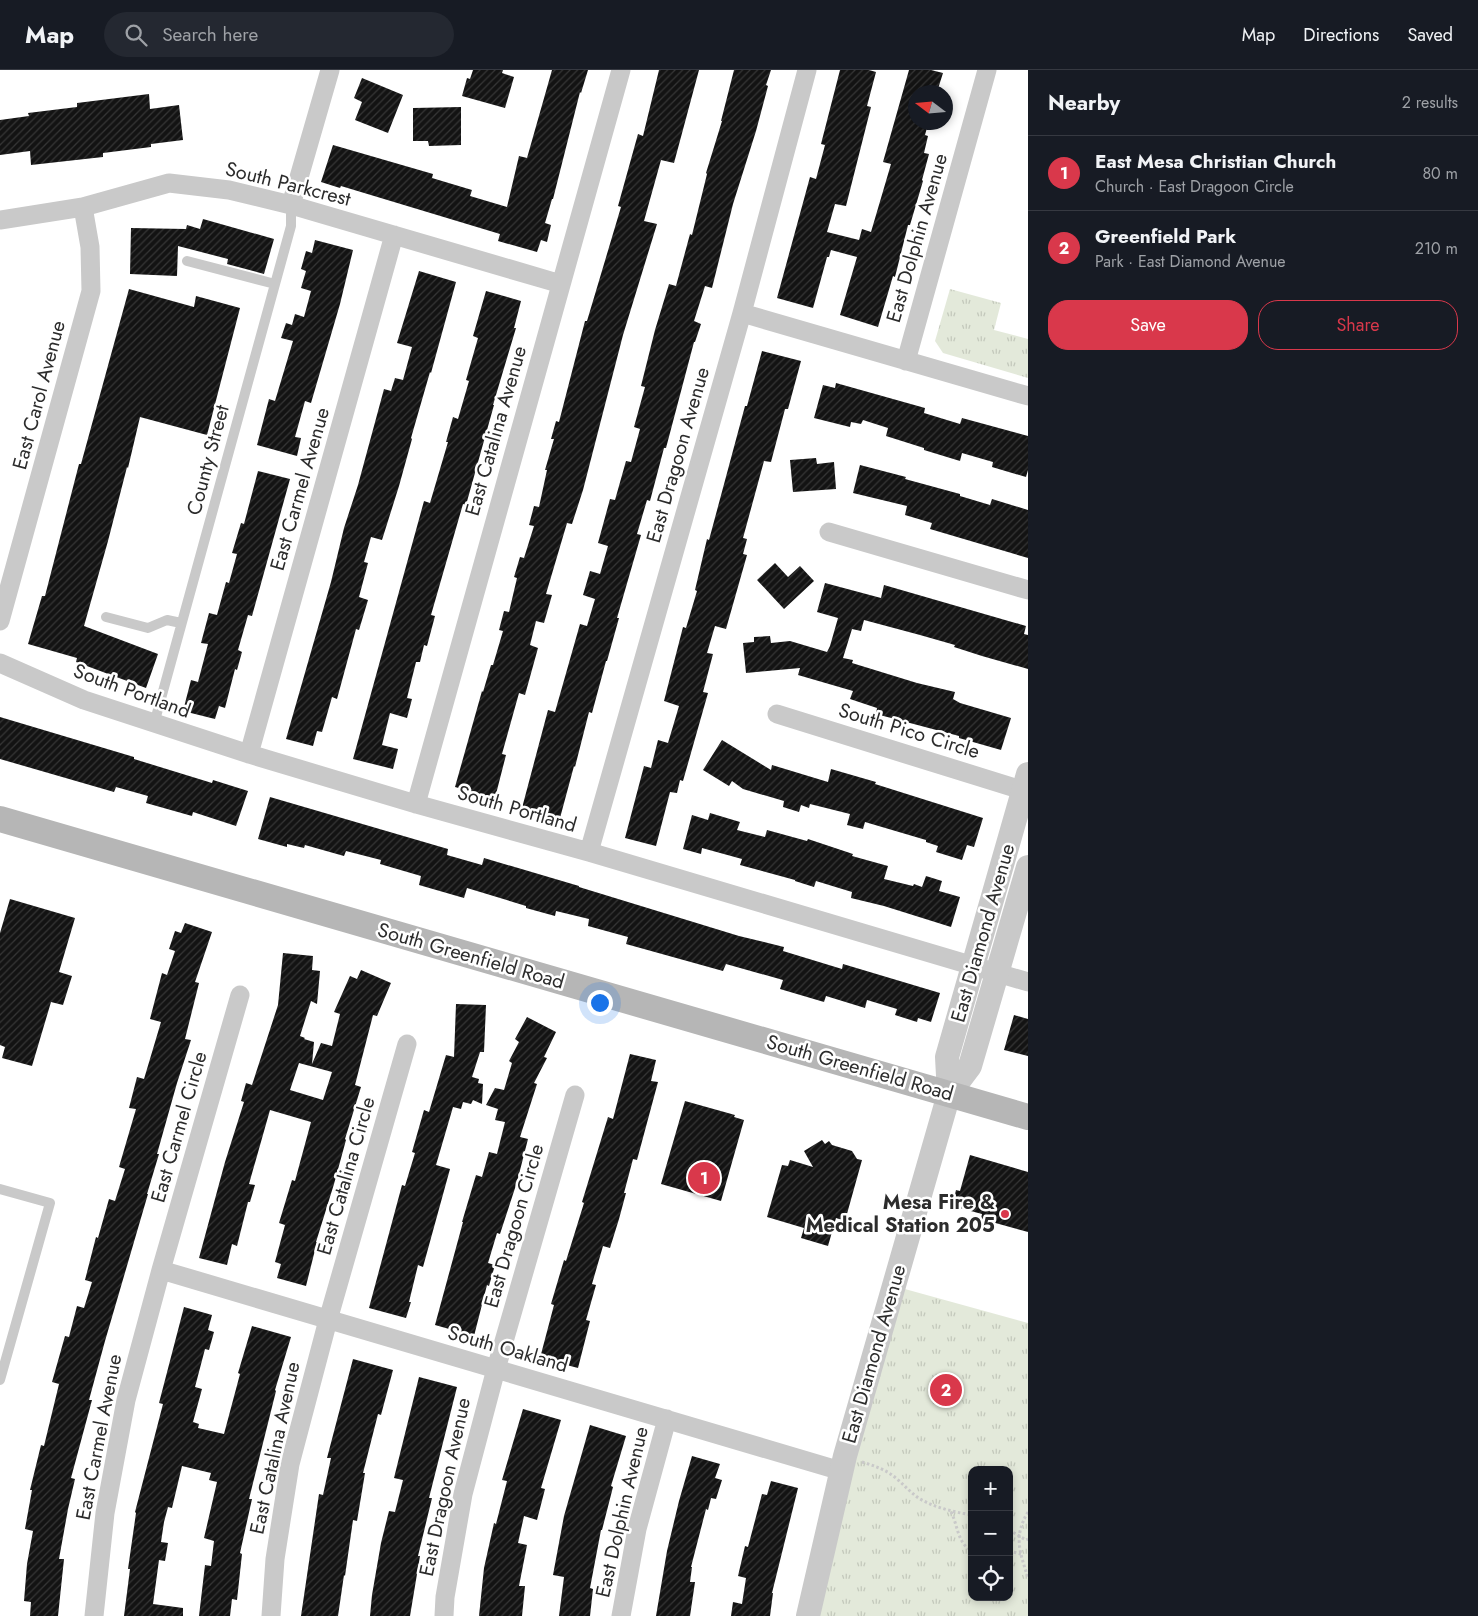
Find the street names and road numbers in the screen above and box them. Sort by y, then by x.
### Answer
street label: East Dolphin Avenue [879,150,955,326]
street label: South Parkcrest [222,154,354,214]
street label: East Carol Avenue [5,317,73,473]
street label: East Catalina Avenue [458,343,534,519]
street label: East Dragoon Avenue [639,364,717,546]
street label: County Street [179,402,237,518]
street label: East Carmel Avenue [263,404,337,574]
street label: South Portland [69,656,195,726]
street label: South Pico Circle [835,696,983,766]
street label: South Portland [454,778,580,840]
street label: East Diamond Avenue [944,840,1022,1026]
street label: South Greenfield Road [374,915,568,997]
street label: South Greenfield Road [763,1027,957,1109]
street label: East Carmel Circle [144,1048,214,1206]
street label: East Catalina Circle [310,1094,382,1258]
street label: East Dragoon Circle [477,1141,551,1311]
street label: East Diamond Avenue [835,1261,913,1447]
street label: South Oakland [444,1318,572,1380]
street label: East Carmel Avenue [69,1352,129,1522]
street label: East Catalina Avenue [243,1359,307,1537]
street label: East Dragoon Avenue [412,1395,478,1579]
street label: East Dolphin Avenue [588,1424,656,1600]

